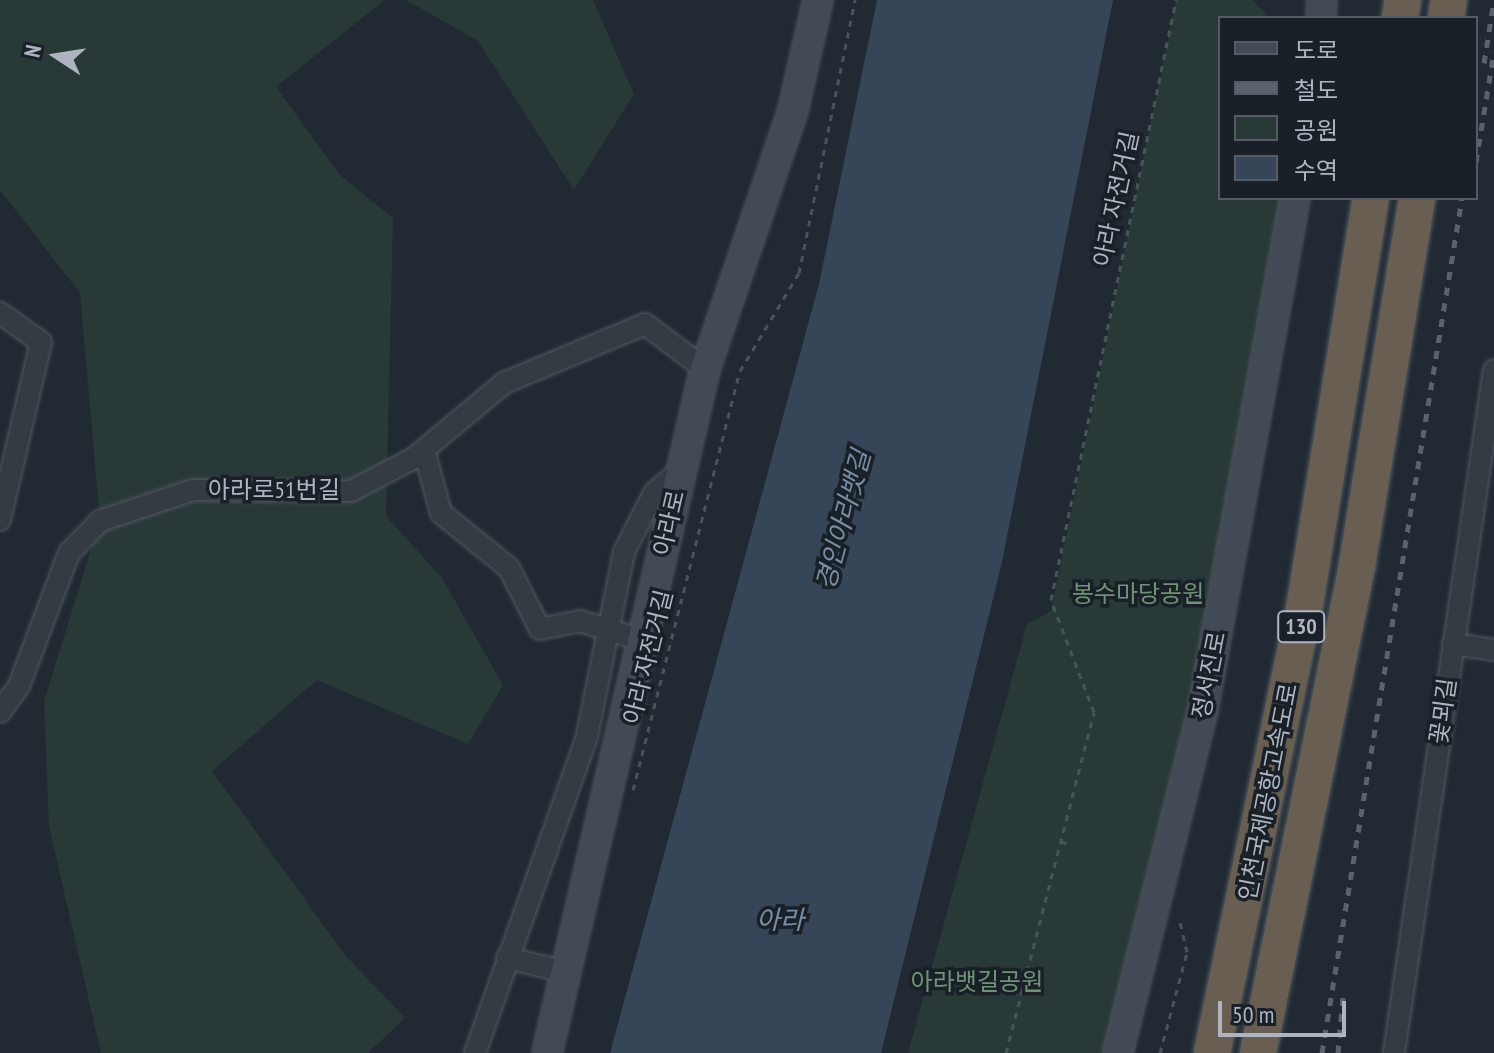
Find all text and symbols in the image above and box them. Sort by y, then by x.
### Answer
north arrow [16,16,96,96]
legend [1218,16,1478,200]
text: 도로 [1294,35,1338,66]
text: N [18,42,47,60]
text: 철도 [1294,75,1338,106]
text: 공원 [1294,115,1338,146]
street label: 아라 자전거길 [1088,129,1144,269]
text: 수역 [1294,155,1338,186]
water label: 경인아라뱃길 [809,447,877,593]
street label: 아라로51번길 [208,476,340,504]
street label: 아라로 [648,487,690,559]
park label: 봉수마당공원 [1072,580,1204,608]
street label: 아라 자전거길 [617,587,679,727]
road number: 130 [1277,609,1325,645]
street label: 정서진로 [1186,629,1232,721]
street label: 꽃뫼길 [1424,676,1462,746]
street label: 인천국제공항고속도로 [1233,681,1303,903]
water label: 아라 [756,904,804,936]
park label: 아라뱃길공원 [911,968,1043,996]
scale bar [1222,985,1350,1035]
text: 50 m [1232,999,1274,1030]

